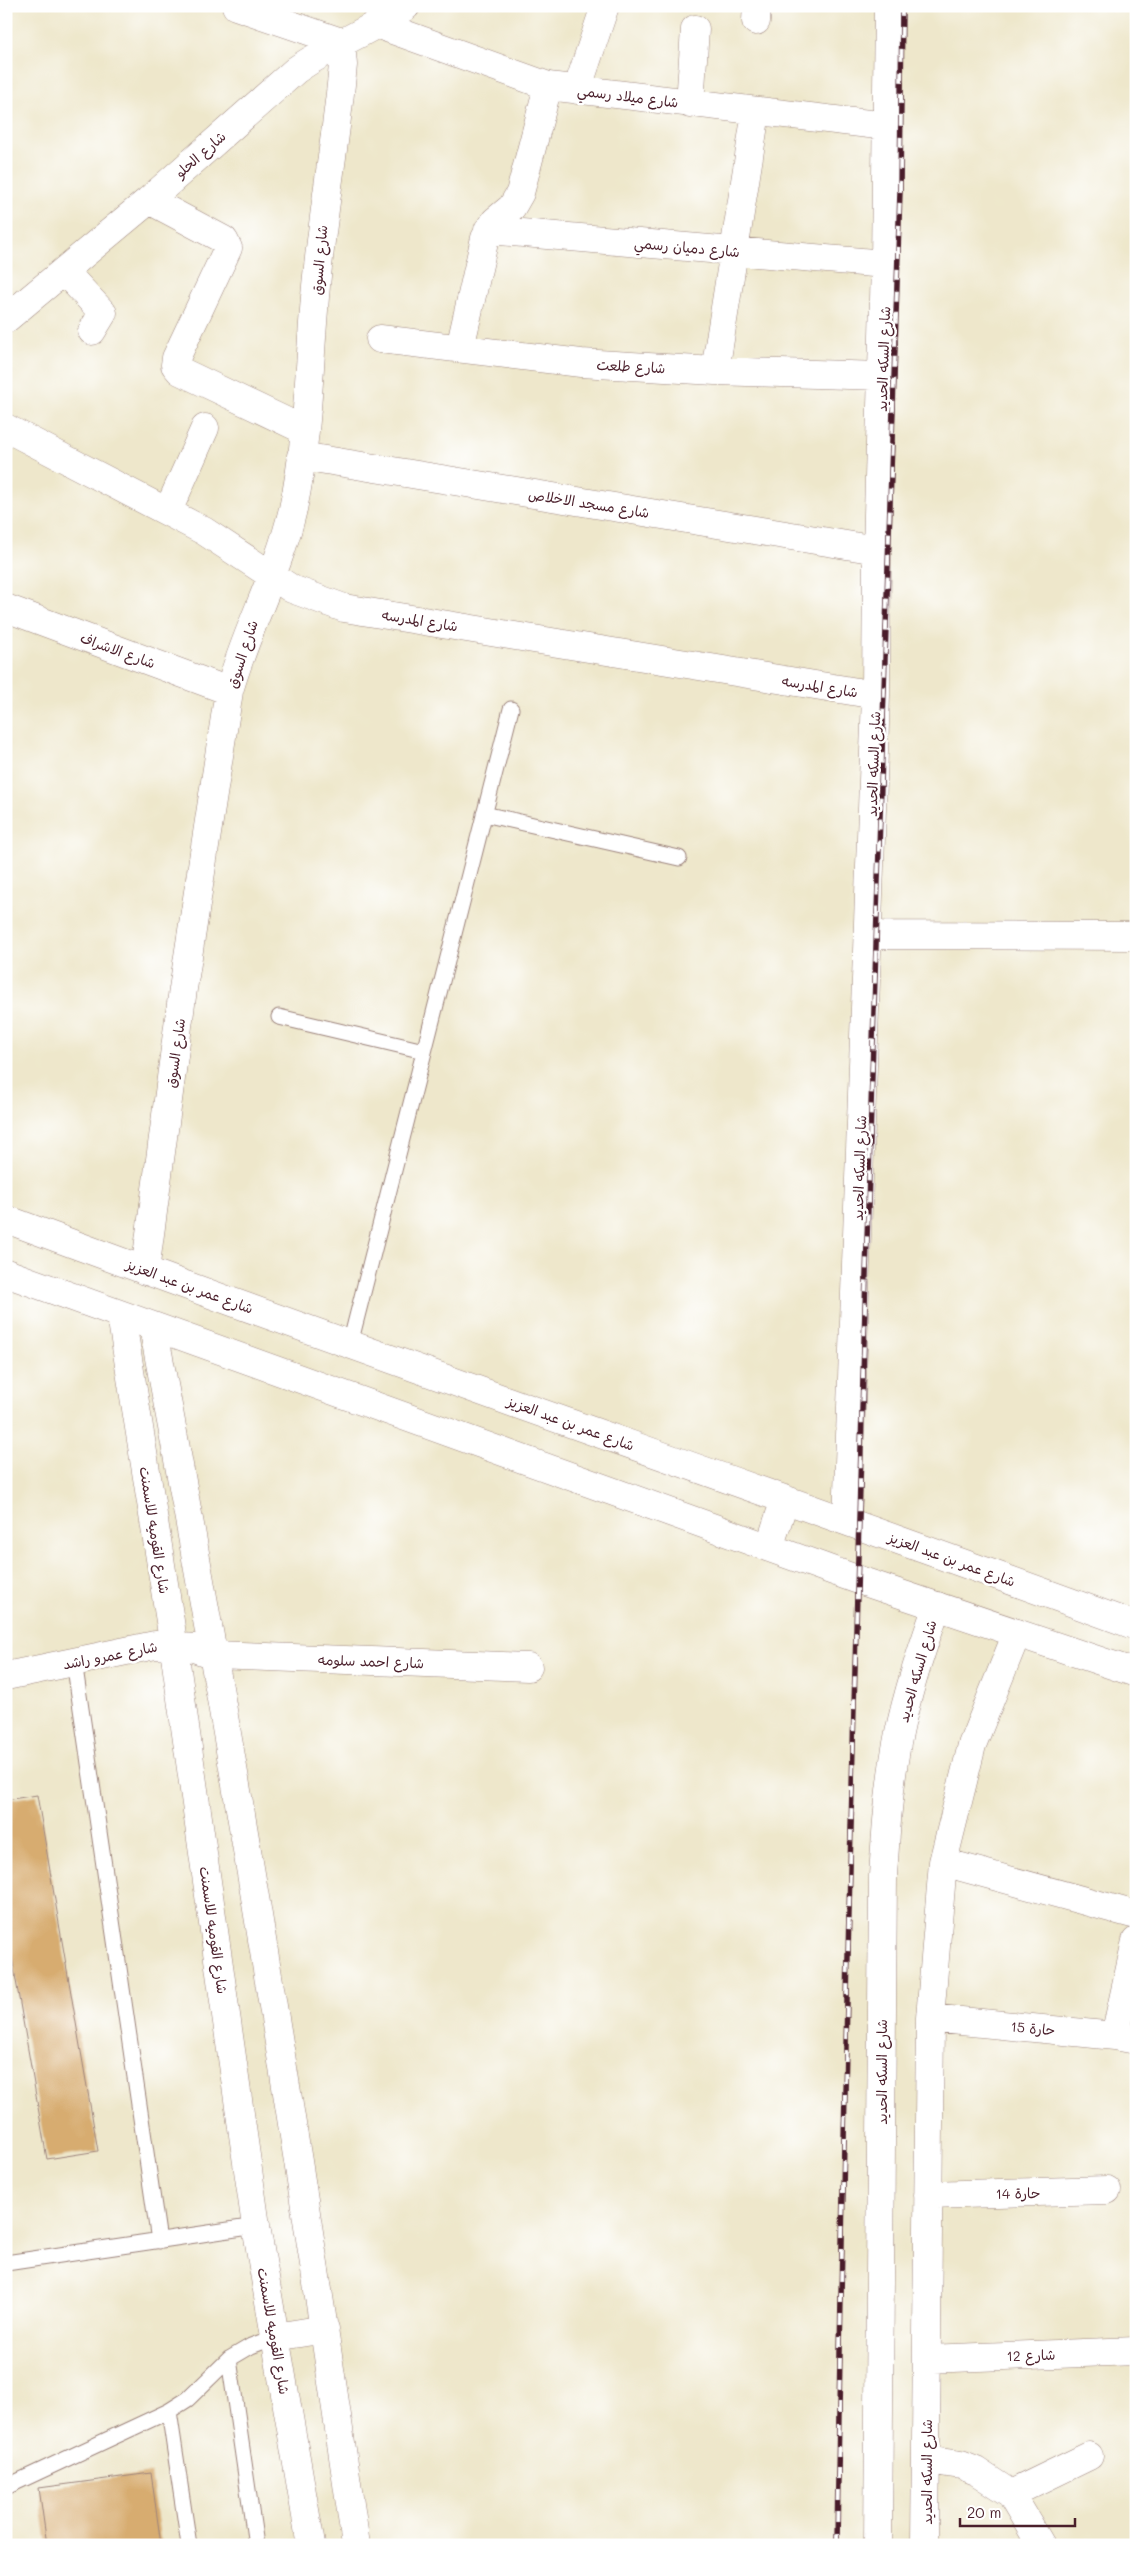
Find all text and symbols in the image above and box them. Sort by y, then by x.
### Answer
street label: شارع ميلاد رسمي [576,80,680,116]
street label: شارع الحلو [170,126,230,183]
street label: شارع السوق [306,224,333,296]
street label: شارع دميان رسمي [633,233,741,265]
street label: شارع السكه الحديد [872,306,895,412]
street label: شارع طلعت [596,355,666,378]
street label: شارع مسجد الاخلاص [527,484,651,523]
street label: شارع المدرسه [381,605,459,636]
street label: شارع السوق [222,618,263,691]
street label: شارع الاشراف [78,628,158,673]
street label: شارع المدرسه [781,671,859,702]
street label: شارع السكه الحديد [862,711,885,817]
street label: شارع السوق [161,1017,190,1089]
street label: شارع السكه الحديد [848,1115,871,1221]
street label: شارع عمر بن عبد العزيز [123,1254,256,1319]
street label: شارع عمر بن عبد العزيز [504,1391,637,1456]
street label: شارع القوميه للاسمنت [135,1465,174,1595]
street label: شارع عمر بن عبد العزيز [885,1527,1018,1592]
street label: شارع السكه الحديد [893,1618,942,1725]
street label: شارع عمرو راشد [61,1637,159,1674]
street label: شارع احمد سلومه [318,1650,424,1673]
street label: شارع القوميه للاسمنت [195,1865,232,1995]
street label: حارة 15 [1010,2017,1056,2039]
street label: شارع السكه الحديد [872,2019,892,2125]
street label: حارة 14 [995,2183,1041,2203]
street label: شارع القوميه للاسمنت [252,2266,295,2396]
street label: شارع 12 [1006,2345,1056,2366]
street label: شارع السكه الحديد [917,2419,937,2525]
scale bar [960,2496,1074,2528]
text: 20 m [967,2502,1001,2522]

